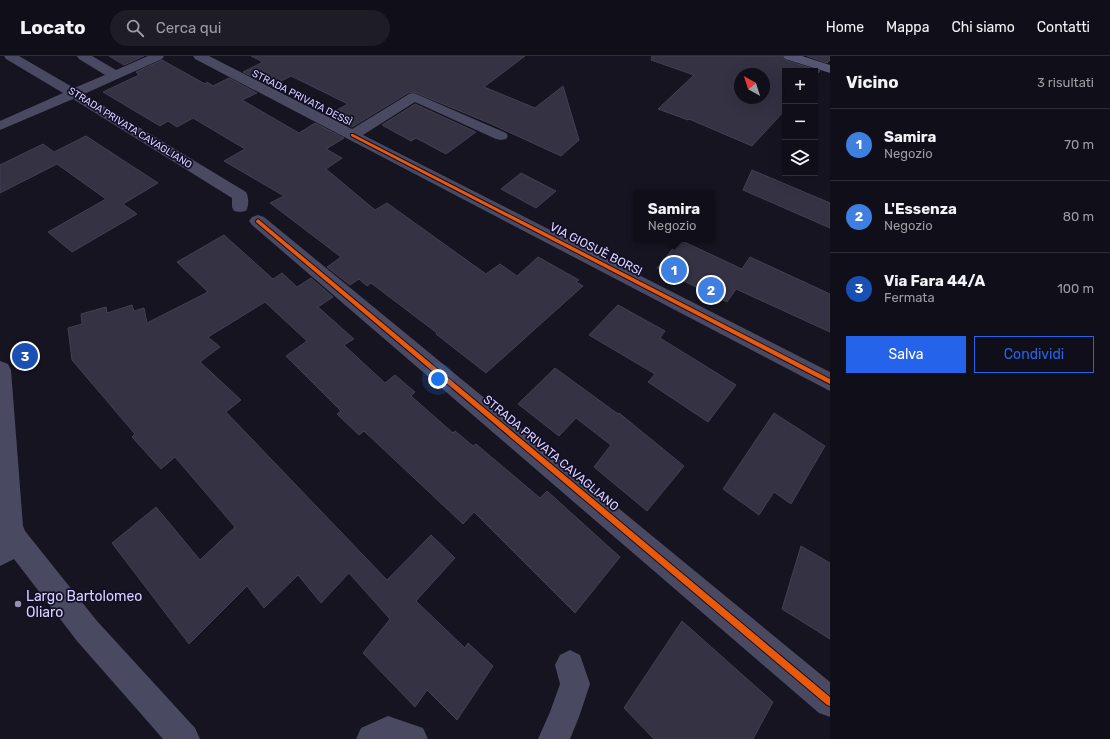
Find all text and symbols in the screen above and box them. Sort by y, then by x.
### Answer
search box [110,10,390,46]
text: Locato [20,16,86,39]
icon: search [124,17,146,39]
text: Cerca qui [156,19,221,37]
text: Home [826,19,864,36]
text: Mappa [886,19,929,36]
text: Chi siamo [951,19,1015,36]
text: Contatti [1037,19,1090,36]
street label: STRADA PRIVATA DESSÌ [250,68,354,128]
north arrow [734,68,770,104]
map controls [782,68,818,176]
button: + [782,68,818,104]
text: Vicino [846,72,899,92]
text: 3 risultati [1037,75,1094,90]
street label: STRADA PRIVATA CAVAGLIANO [66,85,194,171]
button: − [782,104,818,140]
text: Samira [884,128,936,146]
text: 1 [856,137,862,152]
text: 70 m [1064,137,1094,152]
button: layers [782,140,818,176]
text: Negozio [884,146,933,161]
popup [633,190,715,242]
text: Samira [648,200,700,218]
text: L'Essenza [884,200,957,218]
text: 2 [855,209,863,224]
text: 80 m [1063,209,1094,224]
text: Negozio [648,218,697,233]
text: Negozio [884,218,933,233]
street label: VIA GIOSUÈ BORSI [547,220,645,278]
pin: 1 [661,255,687,285]
text: Via Fara 44/A [884,272,985,290]
pin: 2 [698,275,724,305]
text: 3 [855,281,863,296]
text: 100 m [1057,281,1094,296]
text: Fermata [884,290,935,305]
button: Salva [846,336,966,373]
button: Condividi [974,336,1094,373]
pin: 3 [12,341,38,371]
your location [428,369,448,389]
street label: STRADA PRIVATA CAVAGLIANO [481,392,621,514]
place label: Largo Bartolomeo Oliaro [26,588,142,621]
marker: Largo Bartolomeo Oliaro [13,599,23,609]

